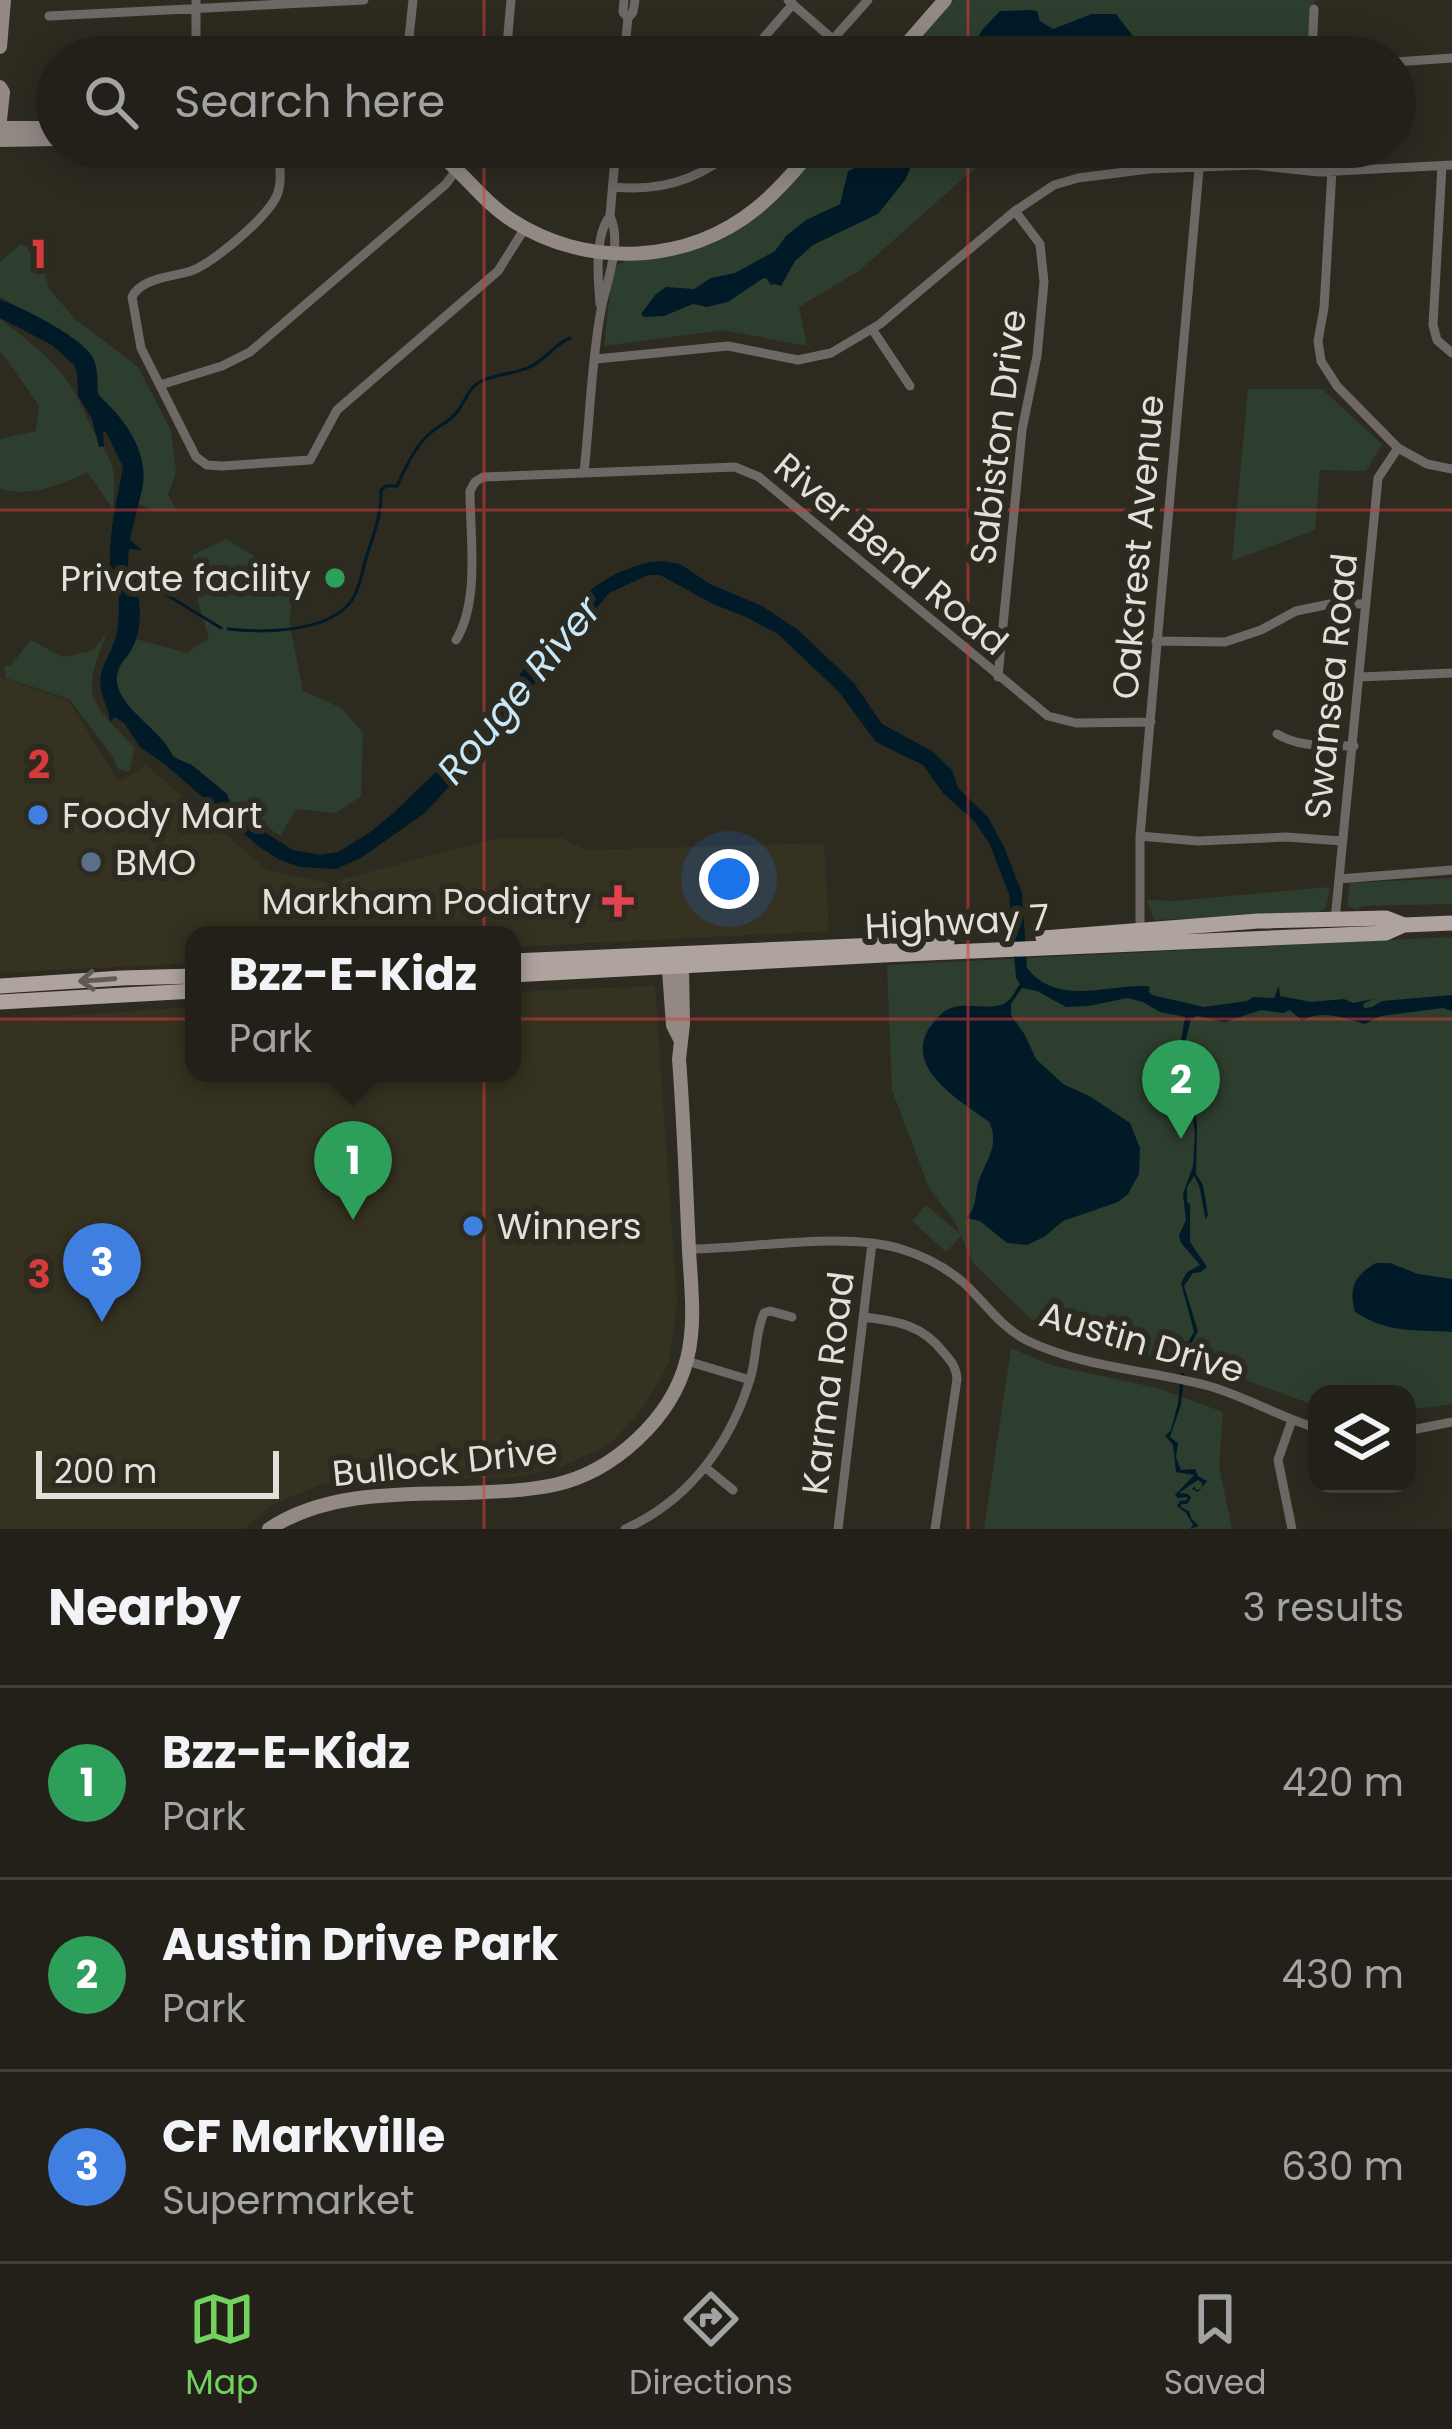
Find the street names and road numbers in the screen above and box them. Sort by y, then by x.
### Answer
street label: Sabiston Drive [957,307,1039,567]
street label: Oakcrest Avenue [1099,393,1177,701]
street label: River Bend Road [763,441,1019,667]
street label: Swansea Road [1292,551,1370,821]
street label: Highway 7 [864,892,1050,952]
street label: Karma Road [789,1269,867,1497]
street label: Austin Drive [1034,1288,1250,1396]
street label: Bullock Drive [330,1425,560,1499]

